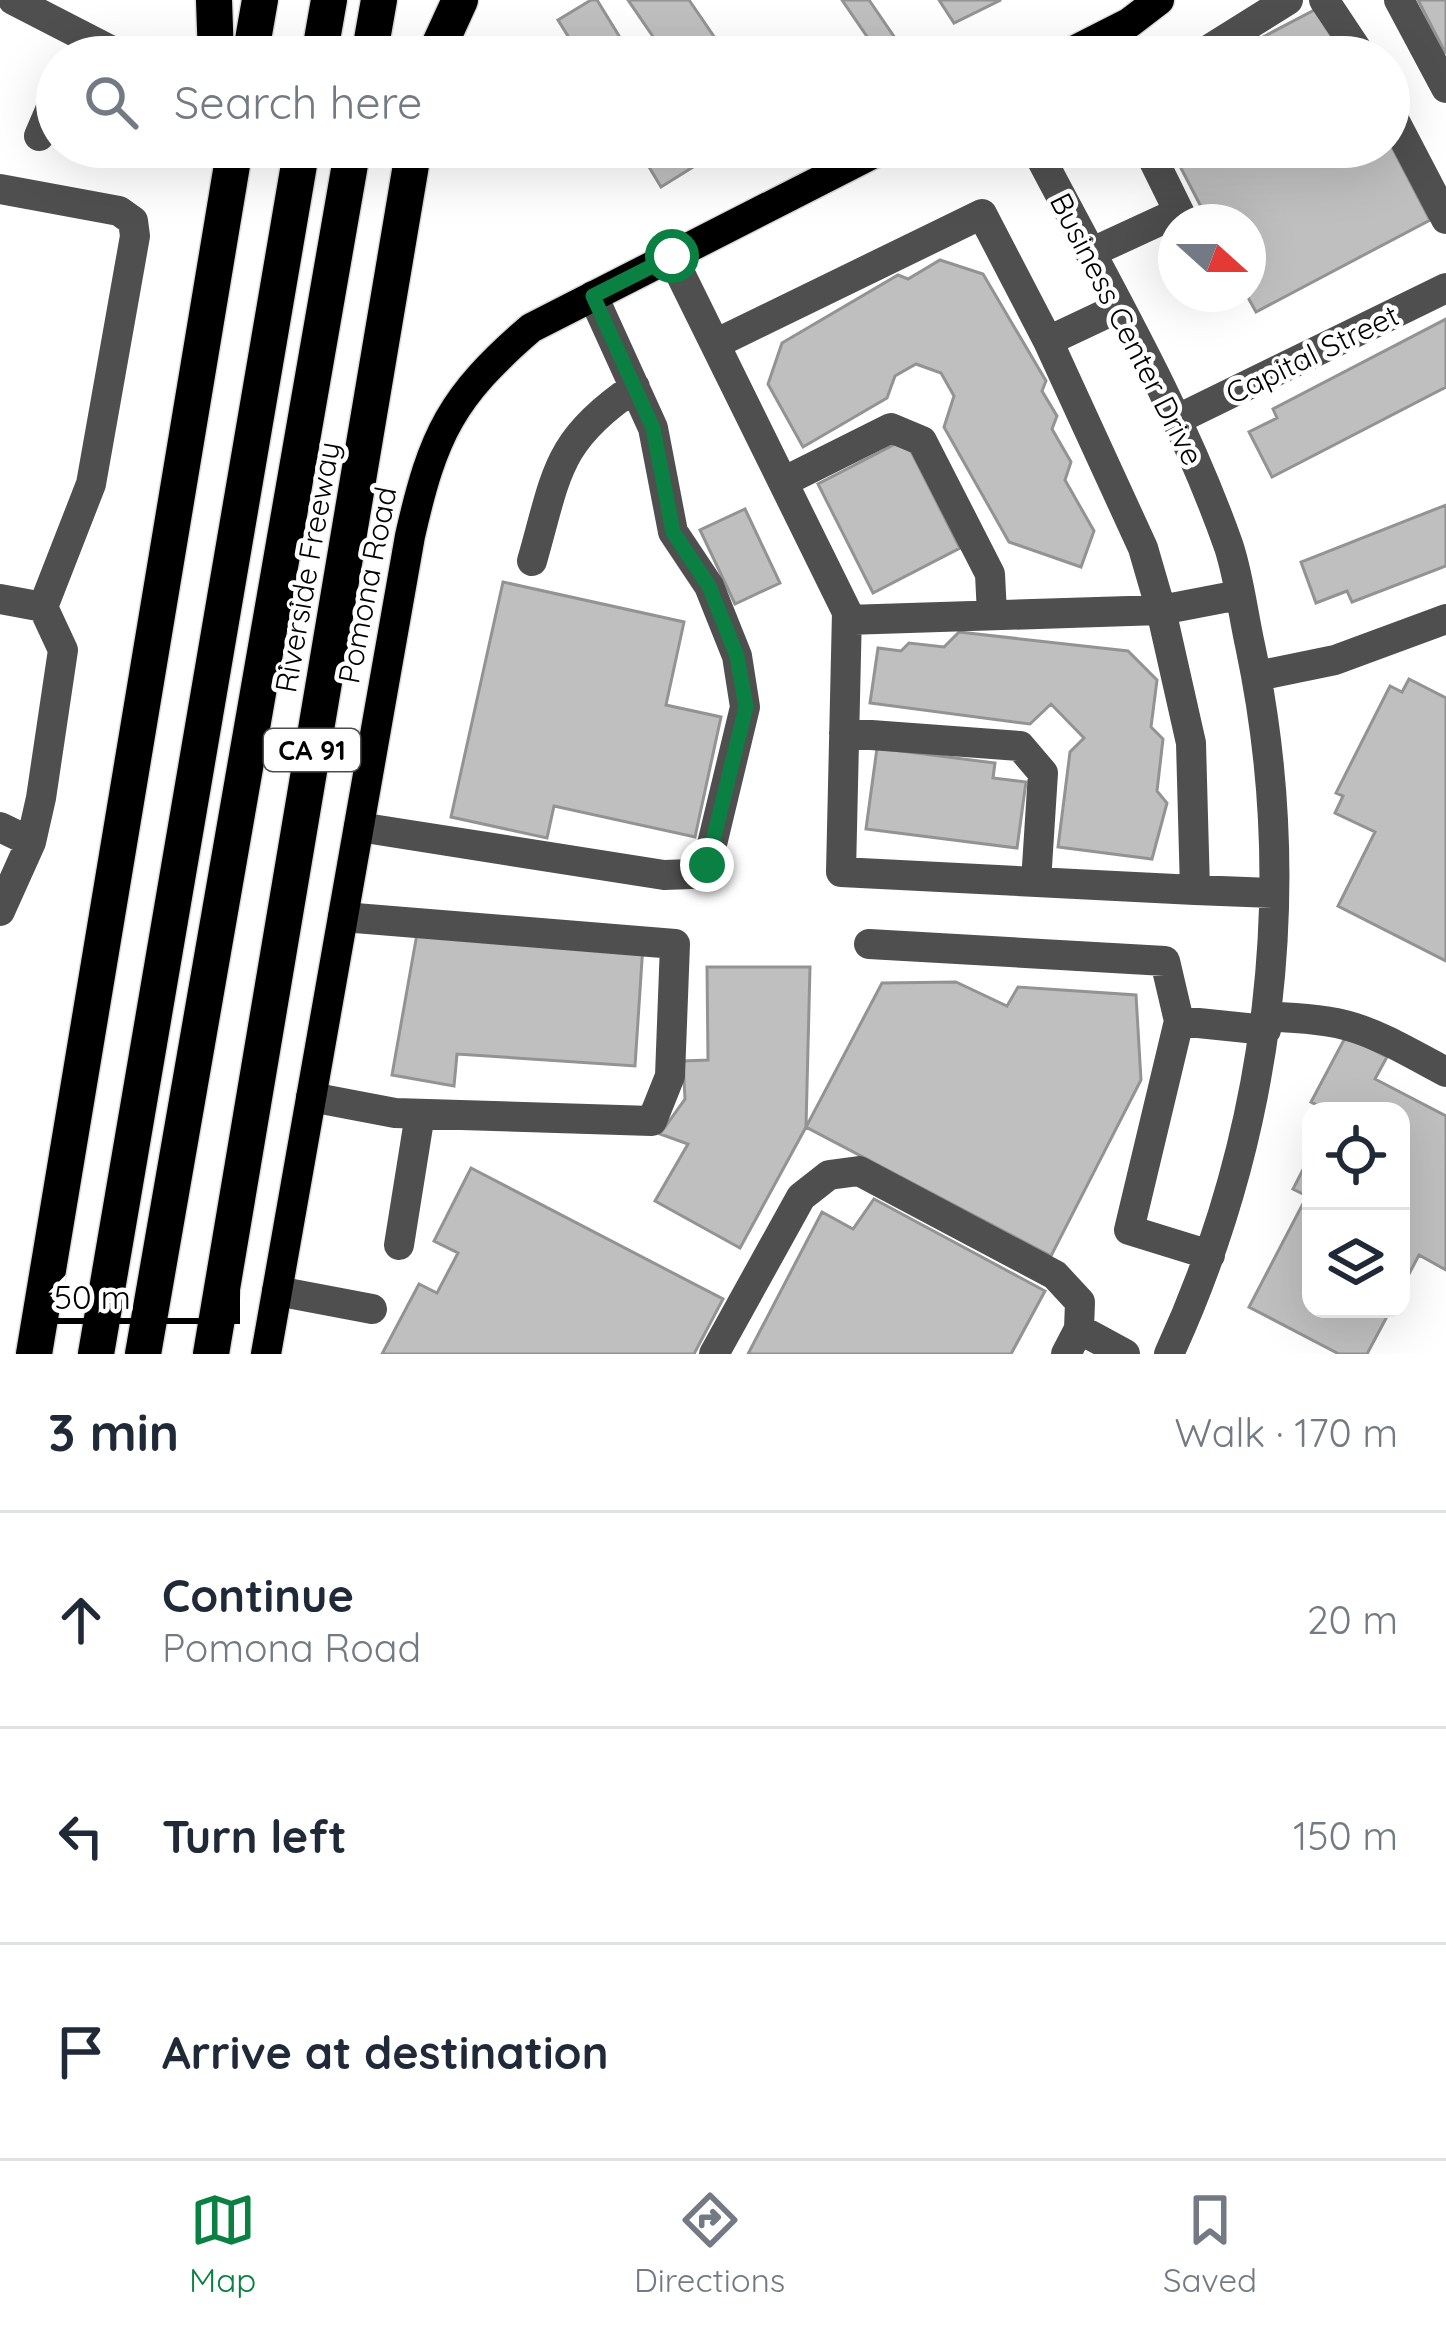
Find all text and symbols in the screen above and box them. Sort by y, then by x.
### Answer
search box [36,36,1410,168]
icon: search [78,69,144,135]
text: Search here [174,74,422,130]
street label: Business Center Drive [1042,186,1212,472]
north arrow [1158,204,1266,312]
route start [645,229,699,283]
street label: Capital Street [1219,296,1405,412]
street label: Riverside Freeway [266,439,348,695]
street label: Pomona Road [329,484,405,686]
road number: CA 91 [264,729,360,771]
route end [680,838,734,892]
map controls [1302,1102,1410,1318]
button: locate [1302,1102,1410,1210]
button: layers [1302,1210,1410,1318]
scale bar [36,1270,240,1323]
text: 50 m [54,1276,131,1317]
text: 3 min [48,1400,179,1464]
text: Walk · 170 m [1174,1408,1398,1457]
text: Continue [162,1567,354,1623]
icon: ahead [48,1587,114,1653]
text: 20 m [1307,1595,1398,1644]
text: Pomona Road [162,1623,421,1672]
icon: left [48,1803,114,1869]
text: Turn left [162,1808,347,1864]
text: 150 m [1293,1811,1398,1860]
icon: arrive [48,2019,114,2085]
text: Arrive at destination [162,2024,608,2080]
tab: Map [189,2187,256,2300]
tab: Directions [634,2187,785,2300]
tab: Saved [1163,2187,1257,2300]

